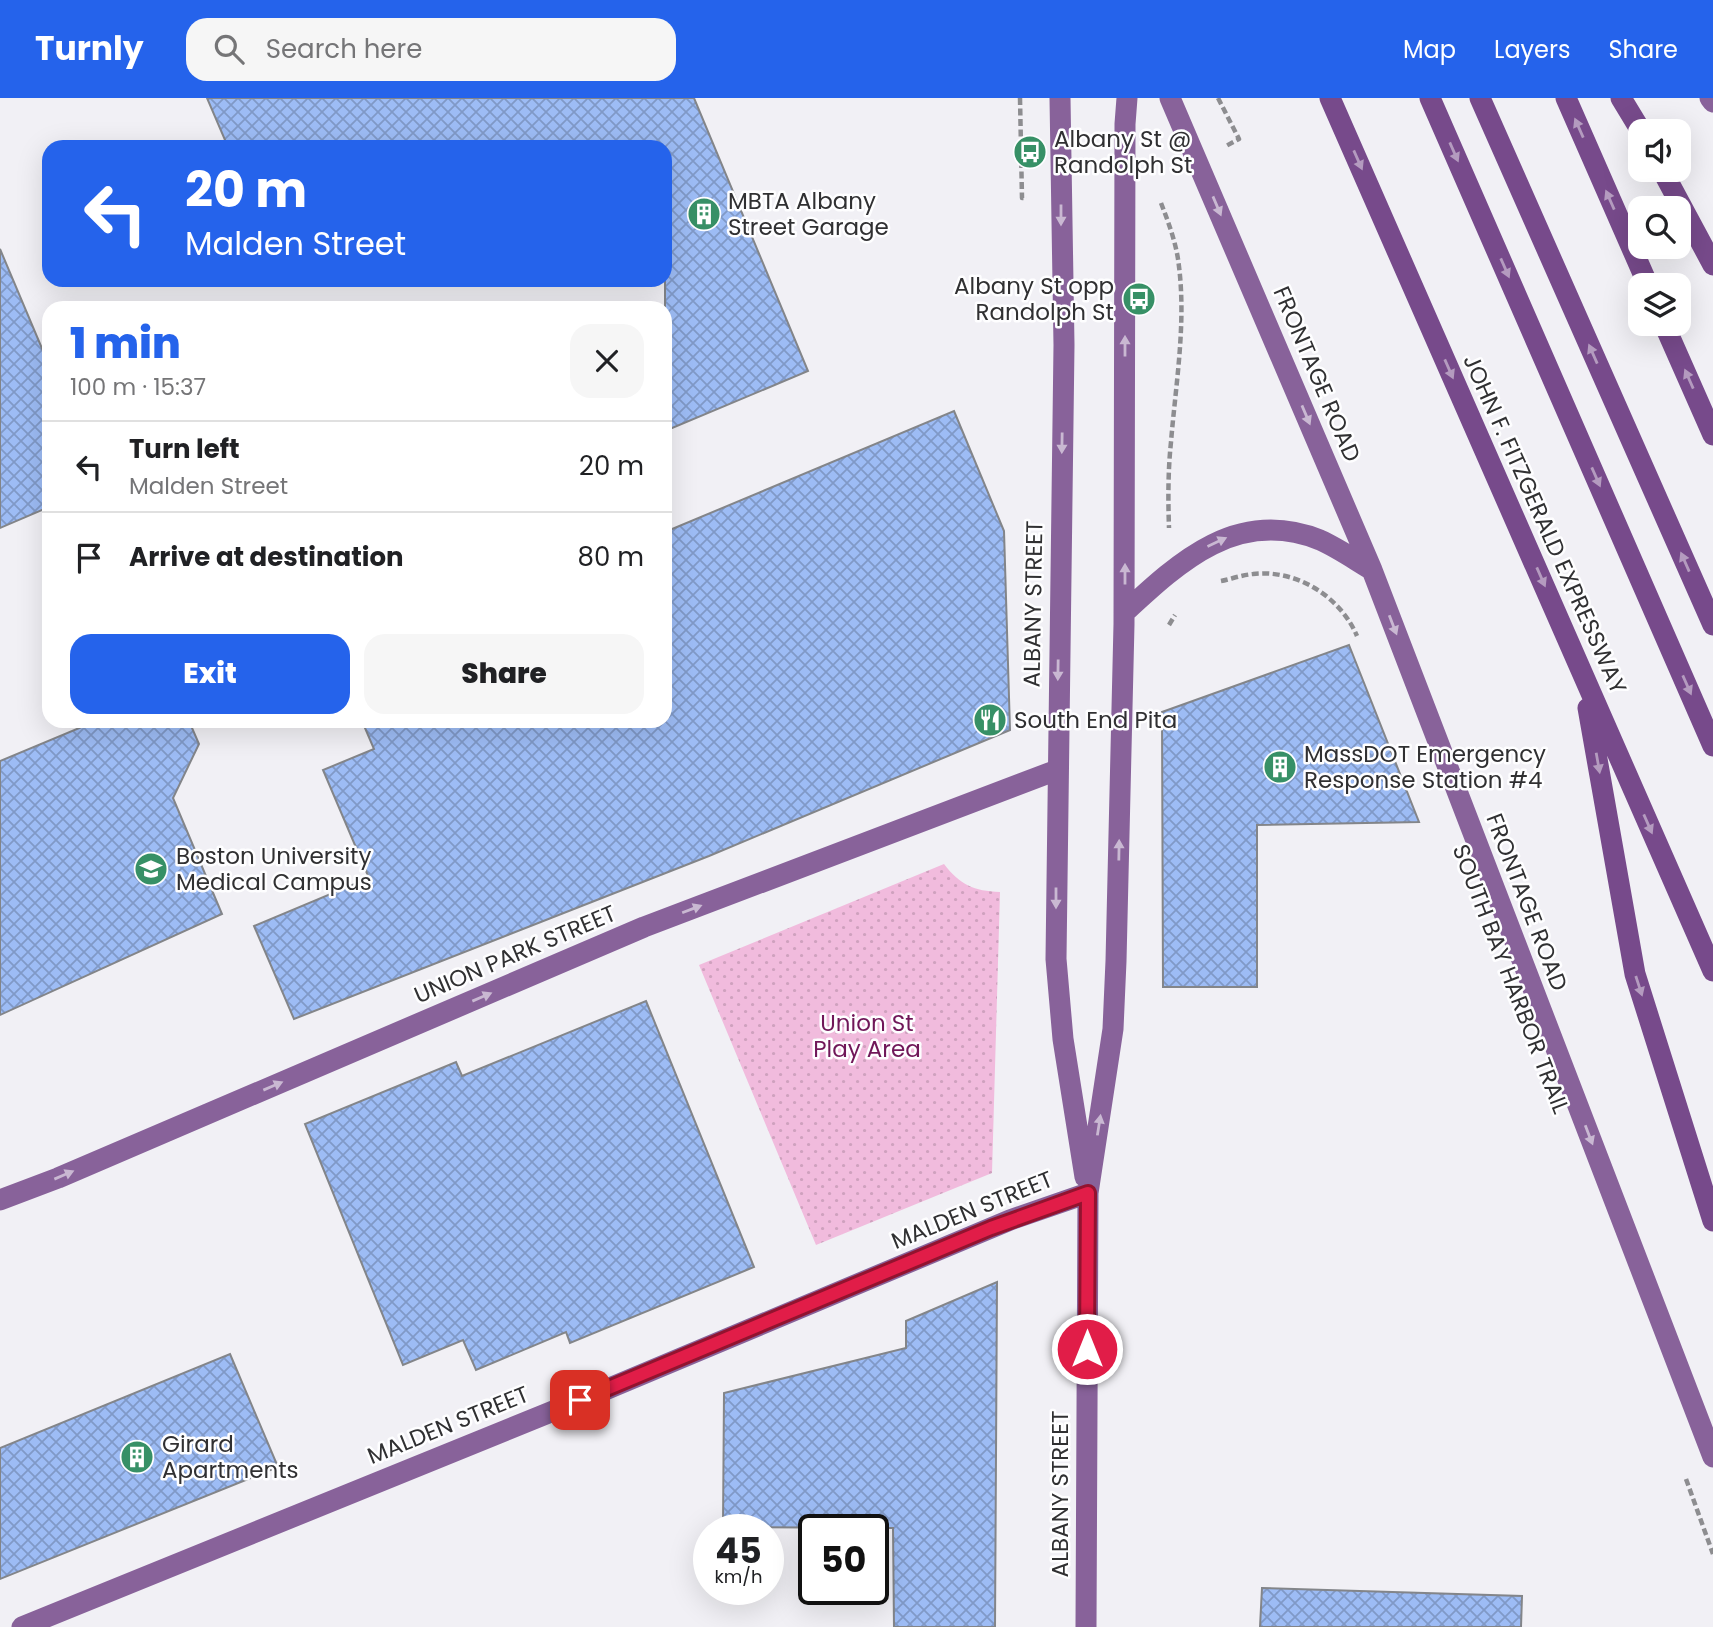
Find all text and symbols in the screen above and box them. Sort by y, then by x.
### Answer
search box [186,18,676,81]
text: Turnly [35,25,144,72]
icon: search [210,30,248,68]
text: Search here [266,31,422,67]
text: Map [1403,33,1456,66]
text: Layers [1494,33,1570,66]
text: Share [1608,33,1678,66]
one-way arrow [1573,117,1584,138]
map controls [1628,119,1691,336]
button: sound [1628,119,1691,182]
place label: Albany St @ Randolph St [1054,123,1192,181]
bus stop icon: Albany St @ Randolph St [1011,133,1049,171]
one-way arrow [1449,141,1460,162]
one-way arrow [1352,150,1363,171]
text: 20 m [185,156,307,224]
icon: left [70,168,161,259]
place label: MBTA Albany Street Garage [728,185,889,243]
one-way arrow [1604,190,1616,210]
building icon: MBTA Albany Street Garage [685,195,723,233]
one-way arrow [1212,195,1223,216]
button: search [1628,196,1691,259]
one-way arrow [1055,204,1067,226]
text: Malden Street [185,221,406,266]
one-way arrow [1499,258,1511,278]
place label: Albany St opp Randolph St [954,270,1114,328]
button: layers [1628,273,1691,336]
bus stop icon: Albany St opp Randolph St [1120,280,1158,318]
street label: FRONTAGE ROAD [1266,281,1368,467]
text: 1 min [70,314,181,373]
button: close [570,324,644,398]
one-way arrow [1119,335,1131,357]
one-way arrow [1587,344,1599,364]
street label: JOHN F. FITZGERALD EXPRESSWAY [1455,349,1635,699]
one-way arrow [1443,359,1455,379]
one-way arrow [1683,369,1694,390]
text: 100 m · 15:37 [70,371,206,403]
one-way arrow [1300,405,1312,425]
text: Turn left [129,431,240,467]
one-way arrow [1056,432,1068,454]
icon: left [70,448,108,486]
text: 20 m [579,448,644,484]
one-way arrow [1591,466,1602,487]
text: Malden Street [129,470,288,502]
street label: ALBANY STREET [1016,520,1050,688]
one-way arrow [1207,536,1227,548]
icon: arrive [70,539,108,577]
text: Arrive at destination [129,539,404,575]
text: 80 m [578,539,644,575]
one-way arrow [1679,552,1691,572]
one-way arrow [1119,562,1131,584]
one-way arrow [1535,567,1547,587]
one-way arrow [1387,615,1398,636]
button: Exit [70,634,350,714]
button: Share [364,634,644,714]
one-way arrow [1053,659,1064,681]
one-way arrow [1681,675,1692,696]
restaurant icon: South End Pita [971,701,1009,739]
place label: South End Pita [1014,704,1177,736]
place label: MassDOT Emergency Response Station #4 [1304,738,1546,796]
building icon: MassDOT Emergency Response Station #4 [1261,748,1299,786]
one-way arrow [1593,752,1604,774]
street label: FRONTAGE ROAD [1478,809,1576,995]
one-way arrow [1643,814,1654,835]
one-way arrow [1113,839,1124,861]
place label: Boston University Medical Campus [176,840,372,898]
street label: SOUTH BAY HARBOR TRAIL [1445,840,1577,1118]
school or university icon: Boston University Medical Campus [132,850,170,888]
one-way arrow [1050,887,1062,909]
street label: UNION PARK STREET [409,897,621,1011]
one-way arrow [682,903,703,914]
one-way arrow [1634,976,1644,997]
one-way arrow [472,991,493,1002]
park label: Union St Play Area [813,1007,921,1065]
one-way arrow [263,1080,283,1092]
one-way arrow [1093,1114,1104,1136]
one-way arrow [1584,1124,1595,1145]
street label: MALDEN STREET [886,1163,1058,1257]
one-way arrow [53,1170,74,1181]
position arrow [1050,1312,1124,1386]
pin [550,1370,610,1430]
street label: MALDEN STREET [362,1378,534,1472]
icon: arrive [561,1381,599,1419]
street label: ALBANY STREET [1044,1411,1076,1577]
place label: Girard Apartments [162,1428,299,1486]
building icon: Girard Apartments [118,1438,156,1476]
speed limit sign: 50 [798,1514,889,1605]
text: 45 [715,1526,762,1575]
text: km/h [715,1564,762,1589]

